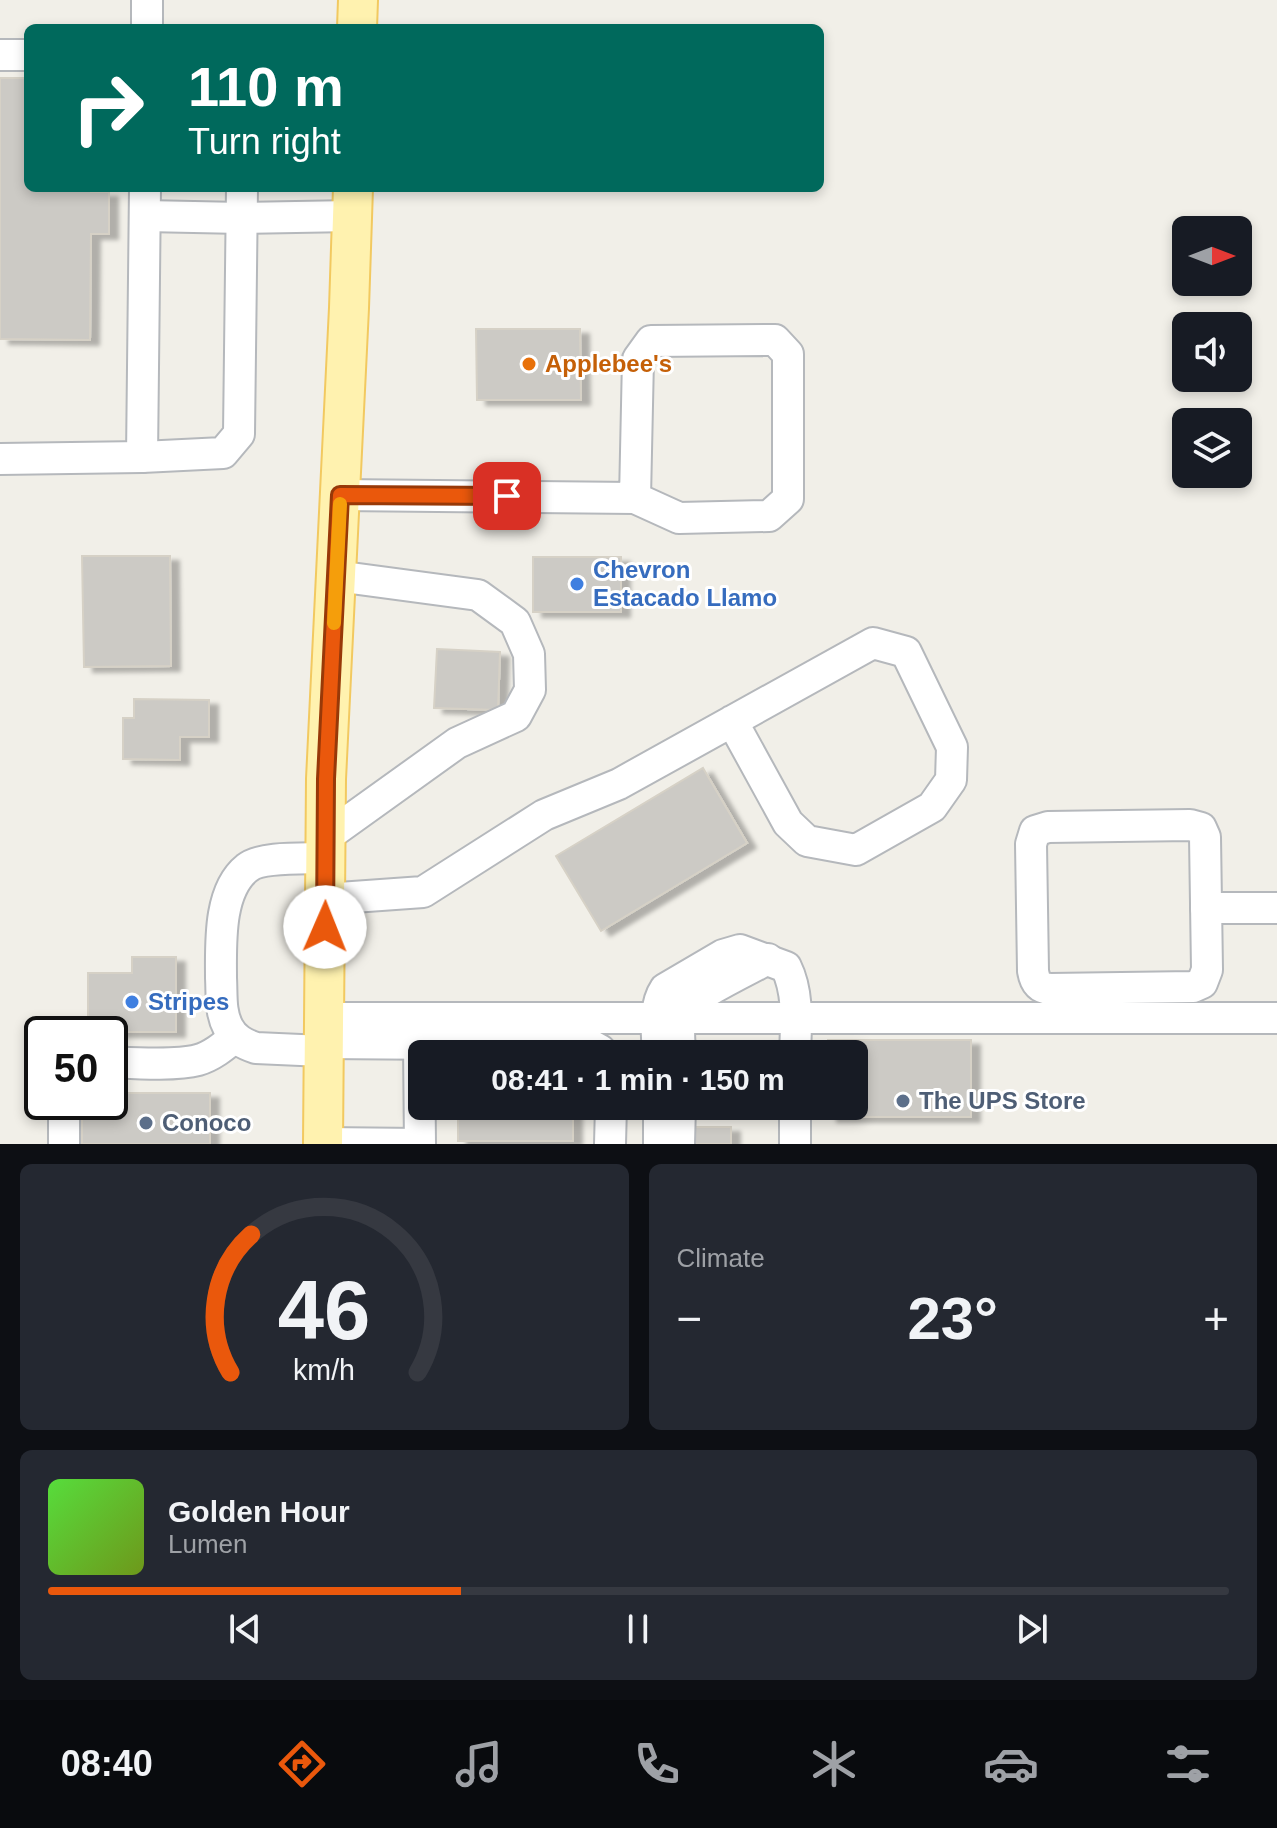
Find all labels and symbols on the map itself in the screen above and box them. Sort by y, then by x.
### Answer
north arrow [1172,216,1252,296]
place label: Applebee's [545,350,672,377]
marker: Applebee's [520,355,538,373]
pin [473,462,541,530]
place label: Chevron Estacado Llamo [593,556,777,611]
marker: Chevron Estacado Llamo [568,575,586,593]
position arrow [283,885,367,969]
place label: Stripes [148,988,229,1015]
marker: Stripes [123,993,141,1011]
speed limit sign: 50 [24,1016,128,1120]
place label: The UPS Store [919,1087,1086,1114]
marker: The UPS Store [894,1092,912,1110]
place label: Conoco [162,1109,251,1136]
marker: Conoco [137,1114,155,1132]

